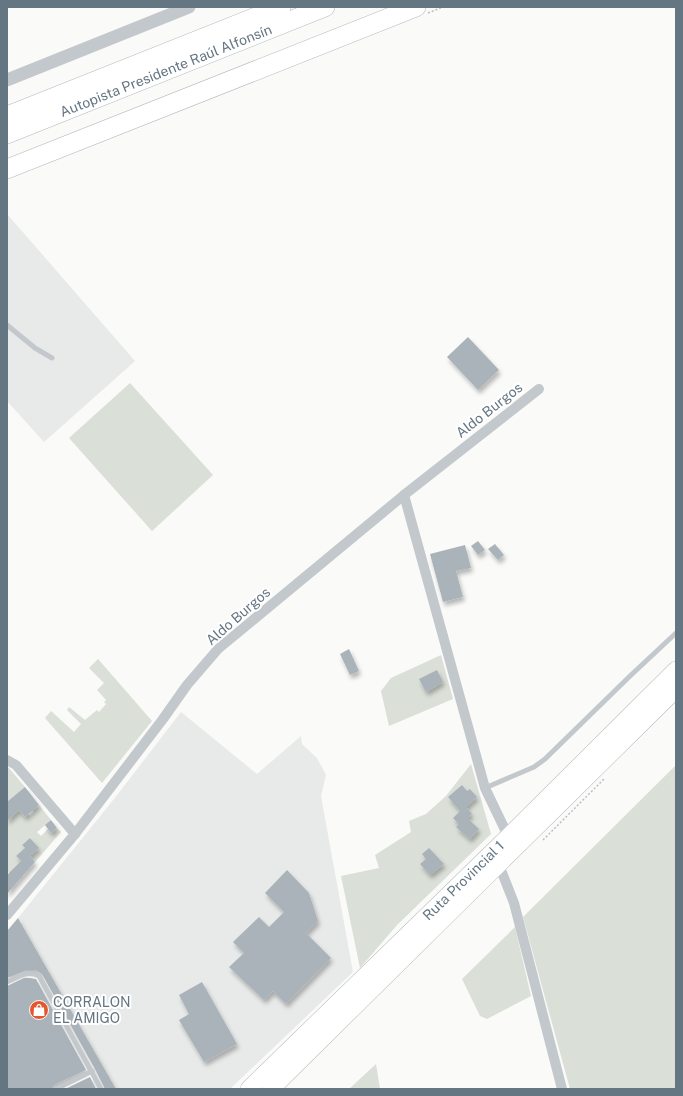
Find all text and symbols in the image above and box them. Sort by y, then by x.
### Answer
street label: Autopista Presidente Raúl Alfonsín [58,21,274,120]
street label: Aldo Burgos [453,379,525,441]
street label: Aldo Burgos [203,584,273,648]
street label: Ruta Provincial 1 [419,837,507,924]
place label: CORRALON EL AMIGO [53,994,130,1026]
shop icon: CORRALON EL AMIGO [28,999,50,1021]

